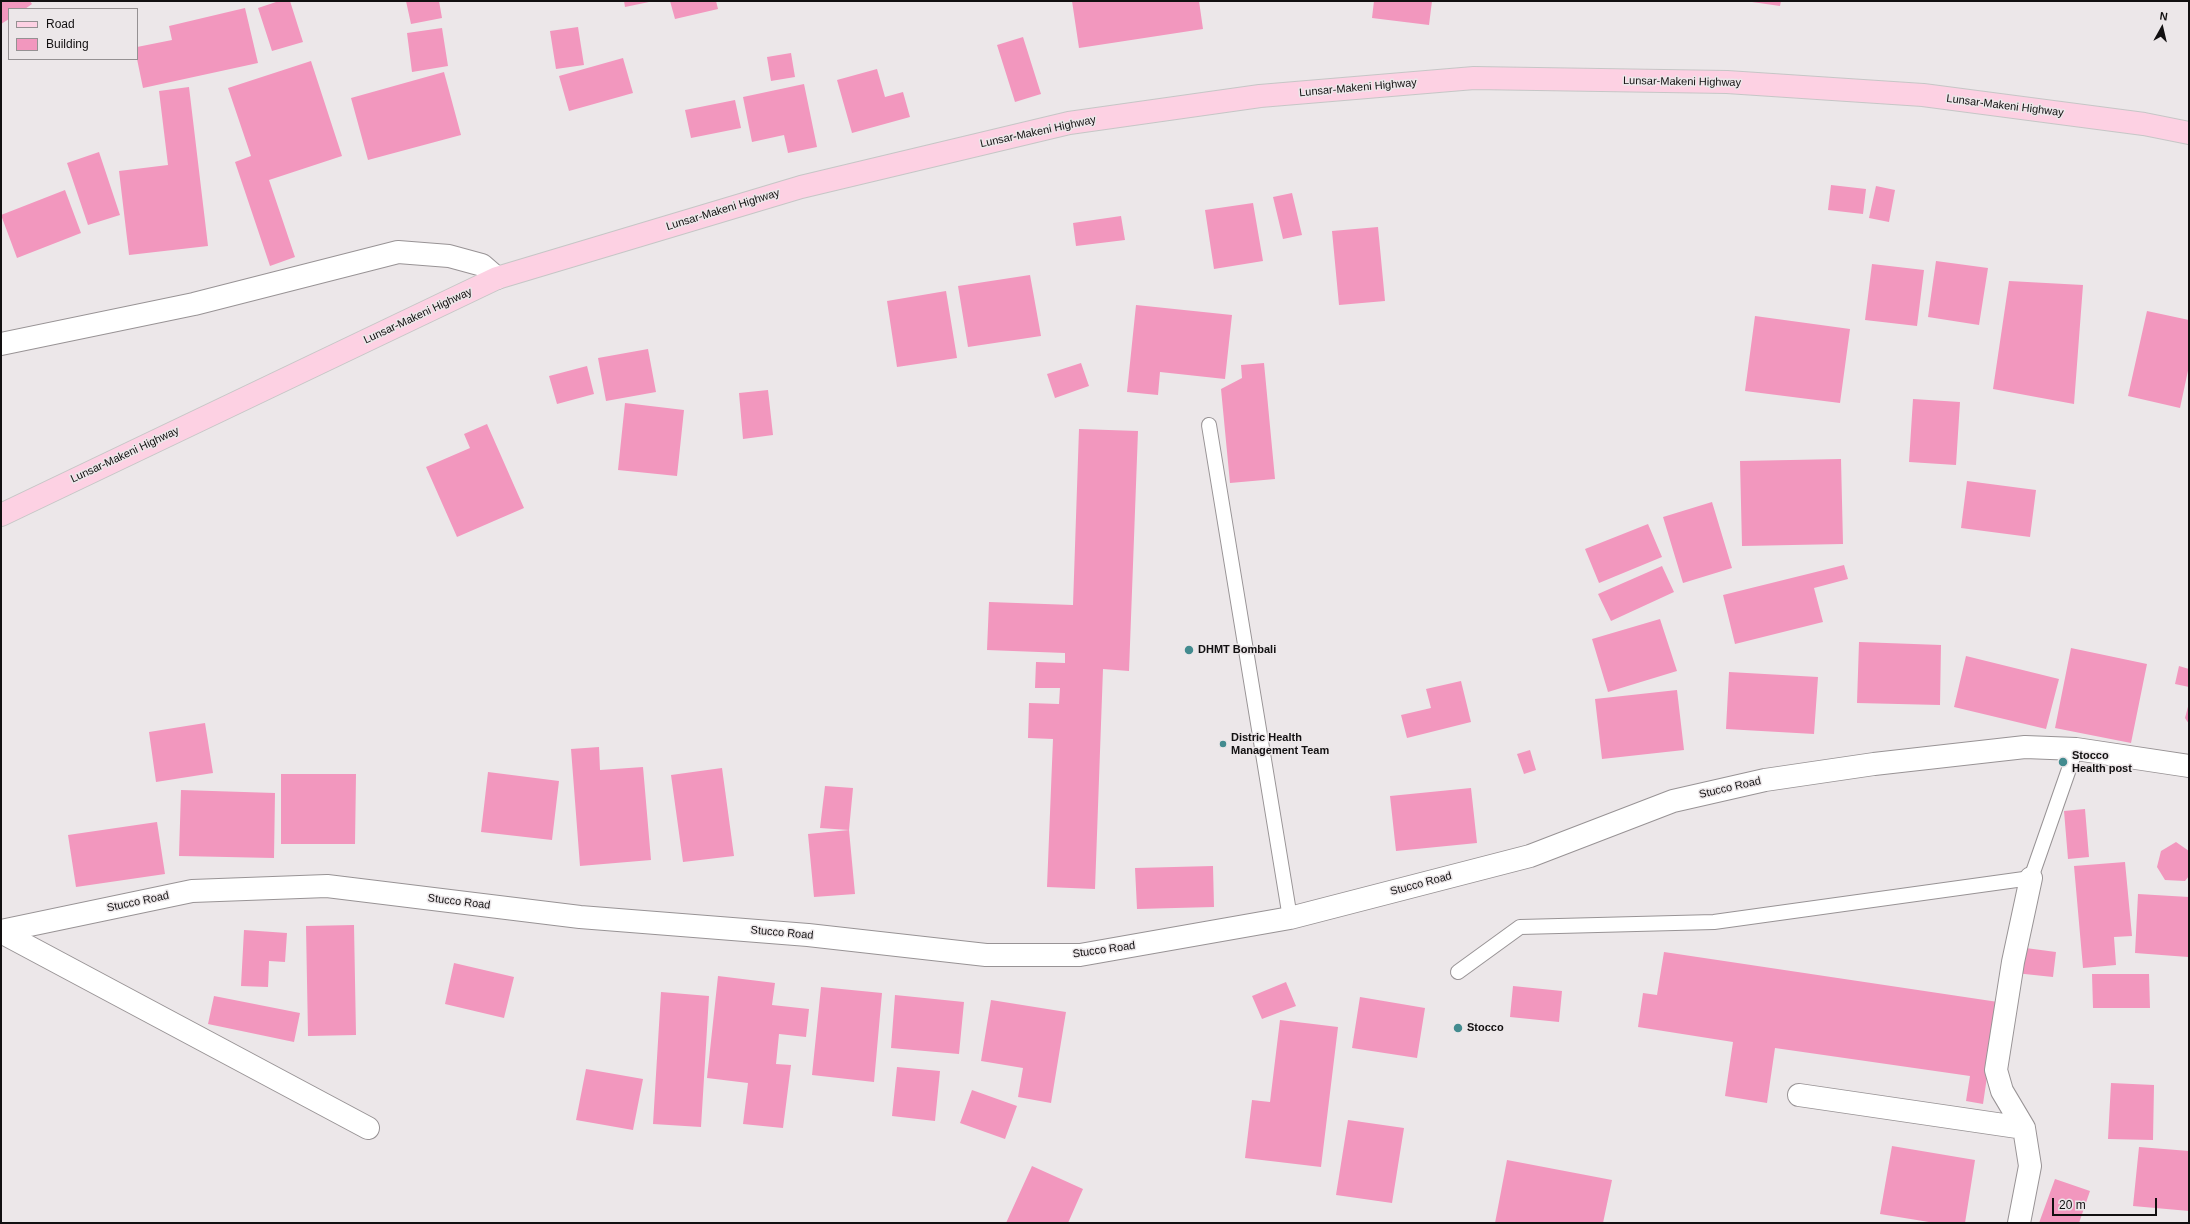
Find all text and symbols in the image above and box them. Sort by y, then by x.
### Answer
legend [8,8,138,60]
north arrow [2142,8,2182,48]
text: N [2159,10,2168,23]
text: Road [46,17,75,31]
text: Building [46,37,89,51]
street label: Lunsar-Makeni Highway [1623,74,1741,90]
street label: Lunsar-Makeni Highway [1299,76,1417,100]
street label: Lunsar-Makeni Highway [1946,92,2064,120]
street label: Lunsar-Makeni Highway [979,113,1097,151]
street label: Lunsar-Makeni Highway [665,186,781,234]
street label: Lunsar-Makeni Highway [362,285,474,347]
street label: Lunsar-Makeni Highway [69,424,181,486]
place label: DHMT Bombali [1198,643,1276,657]
marker: DHMT Bombali [1183,644,1195,656]
place label: Distric Health Management Team [1231,731,1329,757]
marker: Distric Health Management Team [1218,739,1228,749]
place label: Stocco Health post [2072,749,2132,775]
marker: Stocco Health post [2057,756,2069,768]
street label: Stucco Road [1698,774,1762,802]
street label: Stucco Road [1389,869,1453,899]
street label: Stucco Road [106,889,170,915]
street label: Stucco Road [427,892,491,912]
street label: Stucco Road [750,924,814,942]
street label: Stucco Road [1072,939,1136,961]
place label: Stocco [1467,1021,1504,1035]
marker: Stocco [1452,1022,1464,1034]
scale bar [2054,1190,2159,1216]
text: 20 m [2059,1198,2086,1212]

